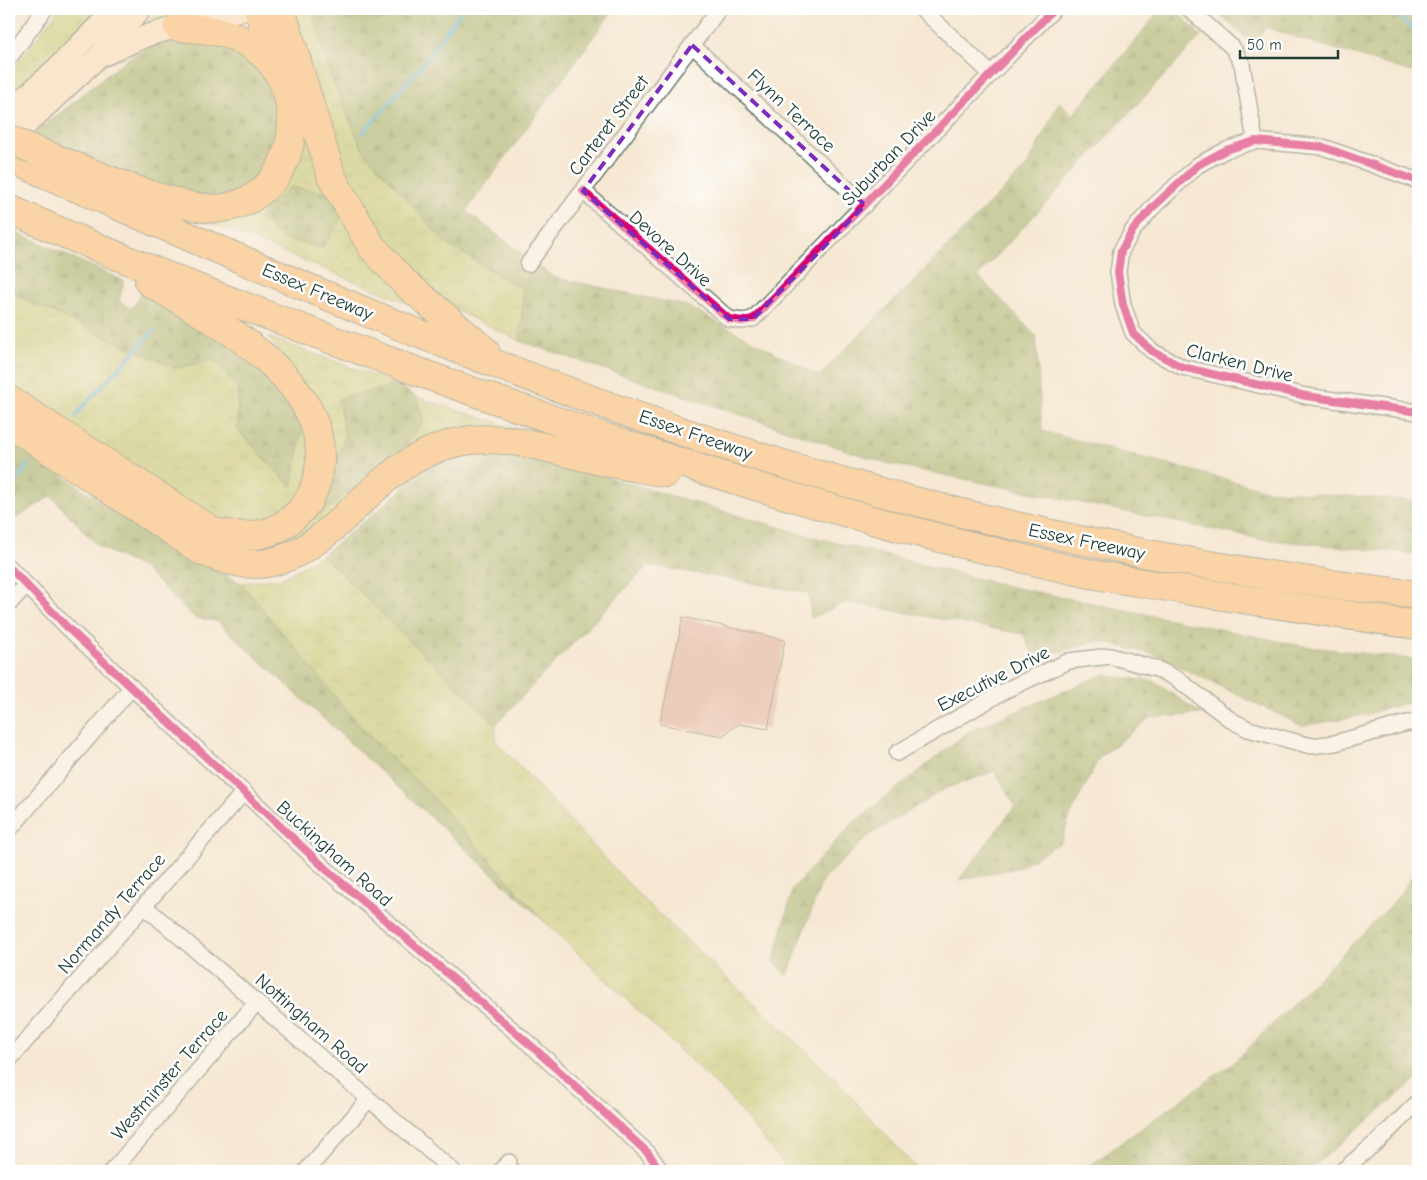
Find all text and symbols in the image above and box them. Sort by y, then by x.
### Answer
scale bar [1240,28,1337,60]
text: 50 m [1247,36,1282,54]
street label: Flynn Terrace [743,64,840,157]
street label: Carteret Street [564,71,654,180]
street label: Suburban Drive [837,105,940,210]
street label: Devore Drive [625,206,716,291]
street label: Essex Freeway [259,259,377,325]
street label: Clarken Drive [1184,339,1295,387]
street label: Essex Freeway [636,405,756,465]
street label: Essex Freeway [1027,519,1148,565]
street label: Executive Drive [934,641,1053,716]
street label: Buckingham Road [272,796,397,911]
street label: Normandy Terrace [54,849,170,978]
street label: Nottingham Road [251,969,372,1078]
street label: Westminster Terrace [107,1005,232,1144]

